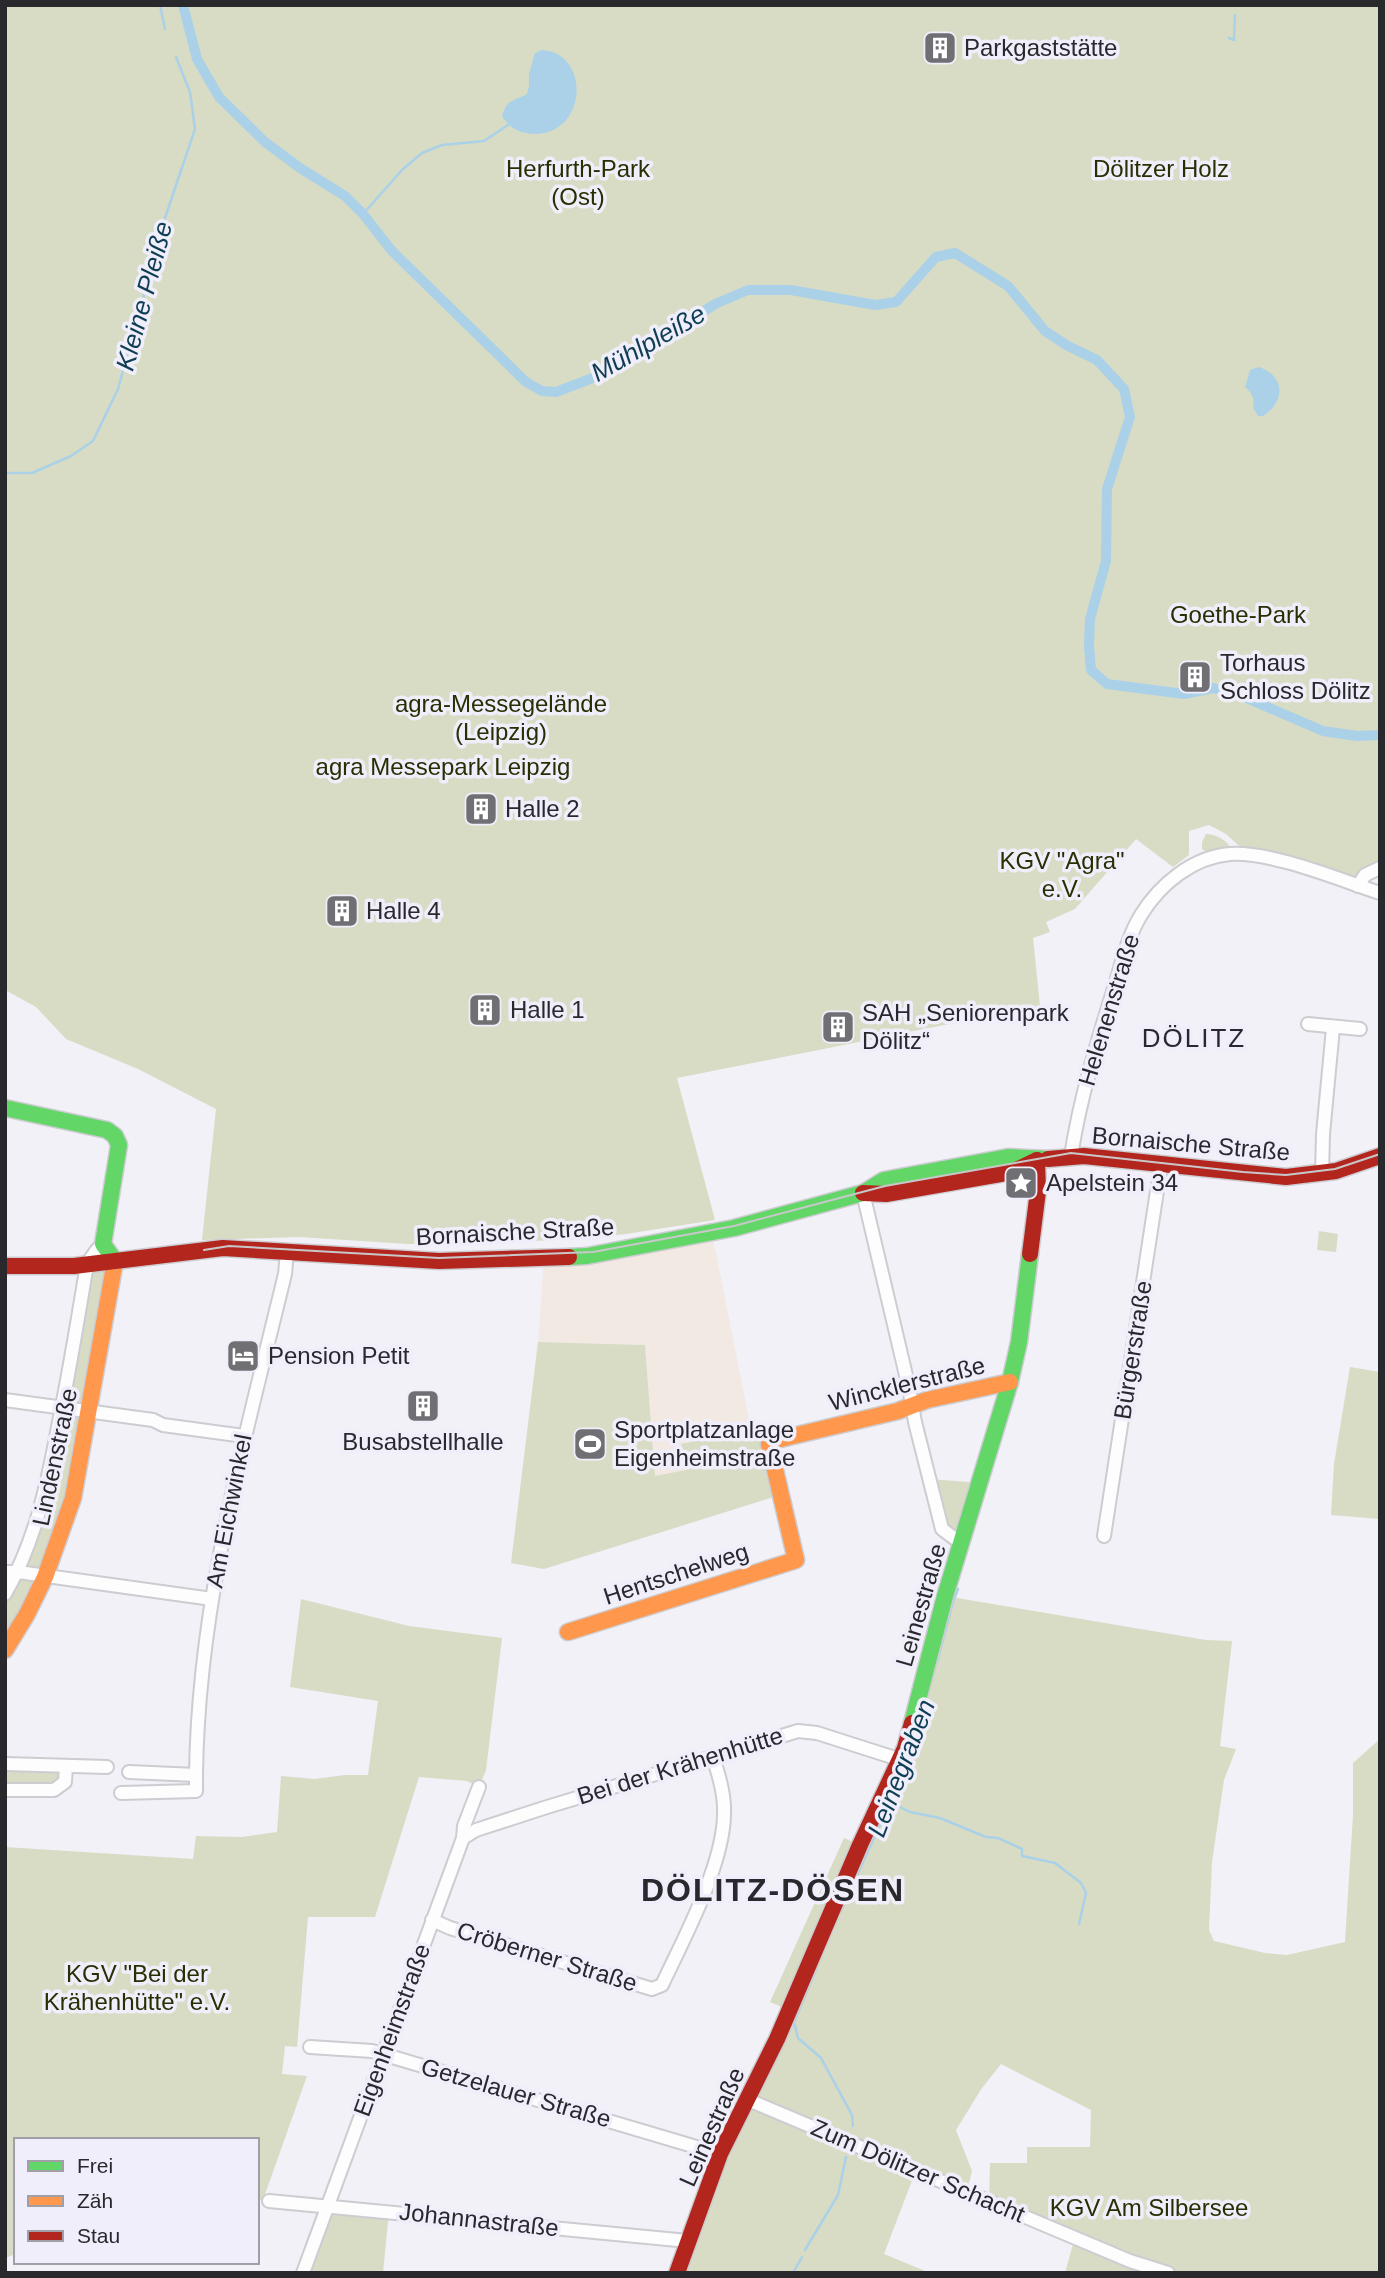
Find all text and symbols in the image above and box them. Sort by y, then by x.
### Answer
building icon: Parkgaststätte [921,29,959,67]
place label: Parkgaststätte [964,34,1117,61]
park label: Herfurth-Park (Ost) [506,155,651,210]
park label: Dölitzer Holz [1093,155,1229,182]
water label: Kleine Pleiße [110,218,178,374]
water label: Mühlpleiße [585,298,711,388]
park label: Goethe-Park [1170,601,1307,628]
place label: Torhaus Schloss Dölitz [1220,649,1371,704]
building icon: Torhaus Schloss Dölitz [1176,658,1214,696]
park label: agra-Messegelände (Leipzig) [395,690,607,745]
park label: agra Messepark Leipzig [316,753,570,780]
building icon: Halle 2 [462,790,500,828]
place label: Halle 2 [505,795,580,822]
park label: KGV "Agra" e.V. [999,847,1125,902]
building icon: Halle 4 [323,892,361,930]
place label: Halle 4 [366,897,441,924]
street label: Helenenstraße [1073,931,1144,1089]
building icon: Halle 1 [466,991,504,1029]
place label: Halle 1 [510,996,585,1023]
place label: SAH „Seniorenpark Dölitz“ [862,999,1070,1054]
building icon: SAH „Seniorenpark Dölitz“ [819,1008,857,1046]
district label: DÖLITZ [1142,1023,1246,1053]
street label: Bornaische Straße [1091,1121,1291,1166]
place icon: Apelstein 34 [1002,1164,1040,1202]
place label: Apelstein 34 [1046,1169,1178,1196]
street label: Bornaische Straße [415,1213,615,1250]
street label: Bürgerstraße [1108,1279,1157,1421]
hotel icon: Pension Petit [224,1337,262,1375]
place label: Pension Petit [268,1342,410,1369]
street label: Wincklerstraße [826,1351,988,1416]
street label: Lindenstraße [27,1386,82,1528]
building icon: Busabstellhalle [404,1387,442,1425]
place label: Sportplatzanlage Eigenheimstraße [614,1416,795,1471]
sports icon: Sportplatzanlage Eigenheimstraße [571,1425,609,1463]
place label: Busabstellhalle [342,1428,504,1455]
street label: Am Eichwinkel [200,1432,257,1590]
street label: Hentschelweg [600,1537,752,1610]
street label: Leinestraße [890,1540,951,1670]
water label: Leinegraben [861,1695,941,1841]
street label: Bei der Krähenhütte [574,1721,786,1810]
district label: DÖLITZ-DÖSEN [641,1872,905,1908]
street label: Cröberner Straße [454,1916,640,1997]
street label: Eigenheimstraße [348,1940,435,2120]
park label: KGV "Bei der Krähenhütte" e.V. [44,1960,230,2015]
street label: Getzelauer Straße [418,2053,614,2133]
street label: Leinestraße [673,2063,750,2190]
street label: Zum Dölitzer Schacht [807,2113,1029,2228]
legend [14,2138,259,2264]
text: Frei [77,2154,113,2177]
text: Zäh [77,2189,113,2212]
park label: KGV Am Silbersee [1050,2194,1248,2221]
street label: Johannastraße [398,2198,560,2241]
text: Stau [77,2224,120,2247]

